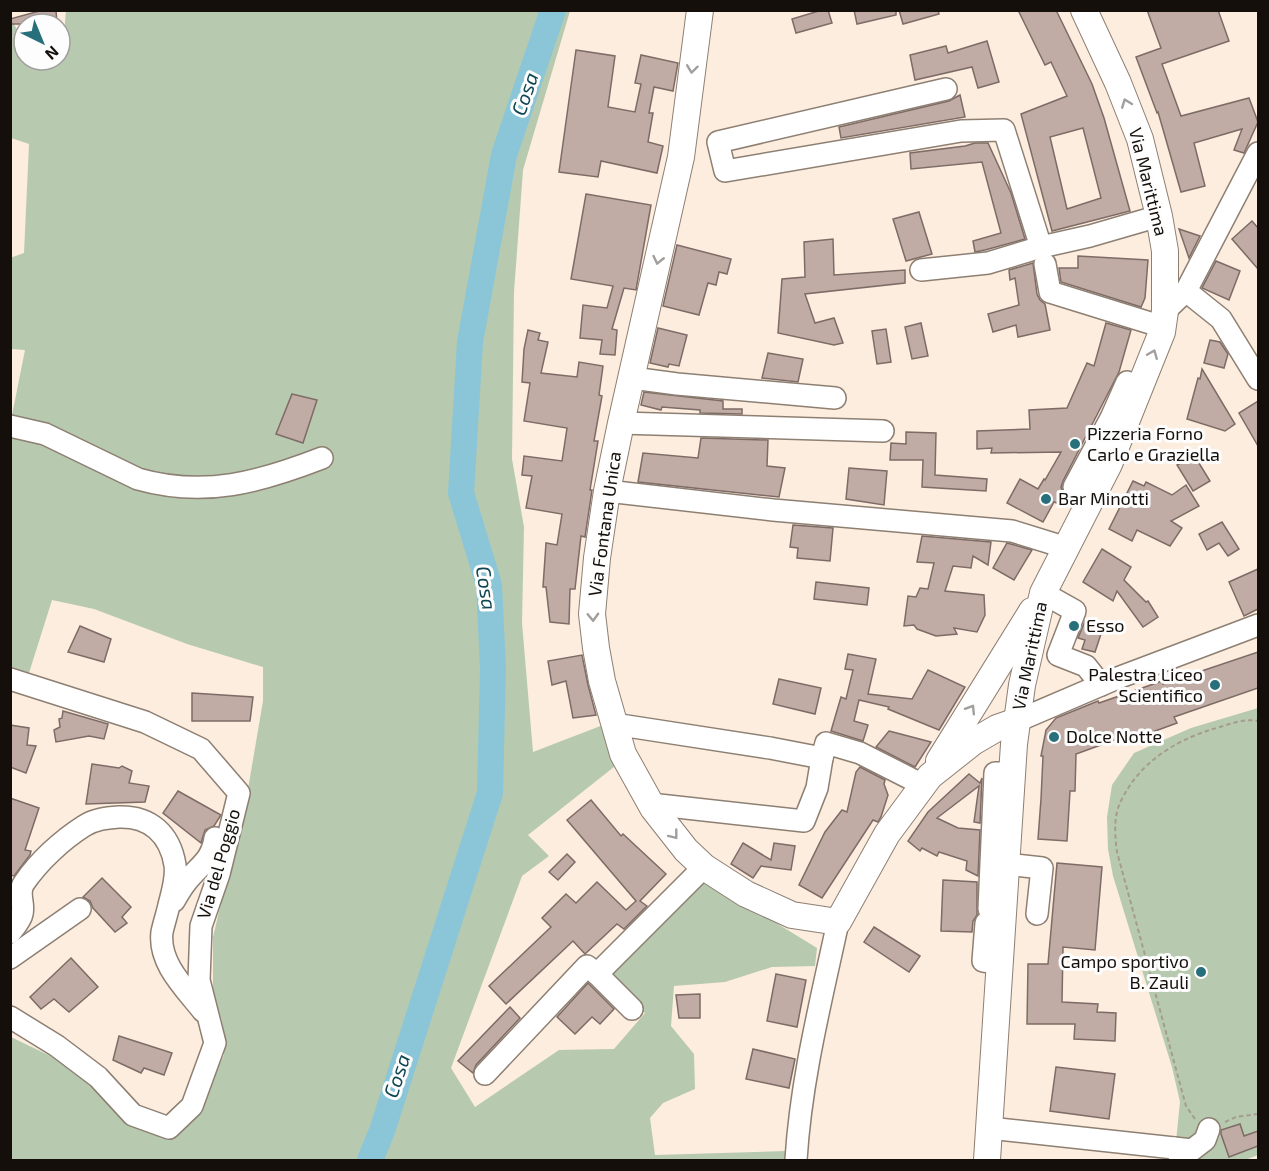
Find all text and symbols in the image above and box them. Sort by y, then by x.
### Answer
north arrow [12,12,72,72]
text: N [42,42,63,64]
one-way arrow [687,64,699,73]
water label: Cosa [506,69,543,118]
one-way arrow [1120,99,1133,109]
street label: Via Marittima [1125,125,1173,238]
one-way arrow [653,255,666,265]
one-way arrow [1146,349,1158,360]
place label: Pizzeria Forno Carlo e Graziella [1087,422,1220,465]
marker: Pizzeria Forno Carlo e Graziella [1068,437,1082,451]
street label: Via Fontana Unica [583,450,625,598]
place label: Bar Minotti [1058,487,1149,509]
marker: Bar Minotti [1039,492,1053,506]
water label: Cosa [472,564,502,611]
street label: Via Marittima [1007,599,1051,712]
one-way arrow [587,612,600,621]
place label: Esso [1086,614,1125,636]
marker: Esso [1067,619,1081,633]
place label: Palestra Liceo Scientifico [1088,663,1203,706]
marker: Palestra Liceo Scientifico [1208,678,1222,692]
one-way arrow [964,705,976,715]
place label: Dolce Notte [1066,725,1162,747]
marker: Dolce Notte [1047,730,1061,744]
street label: Via del Poggio [192,806,244,921]
one-way arrow [667,828,678,839]
place label: Campo sportivo B. Zauli [1060,950,1189,993]
marker: Campo sportivo B. Zauli [1194,965,1208,979]
water label: Cosa [378,1051,414,1100]

